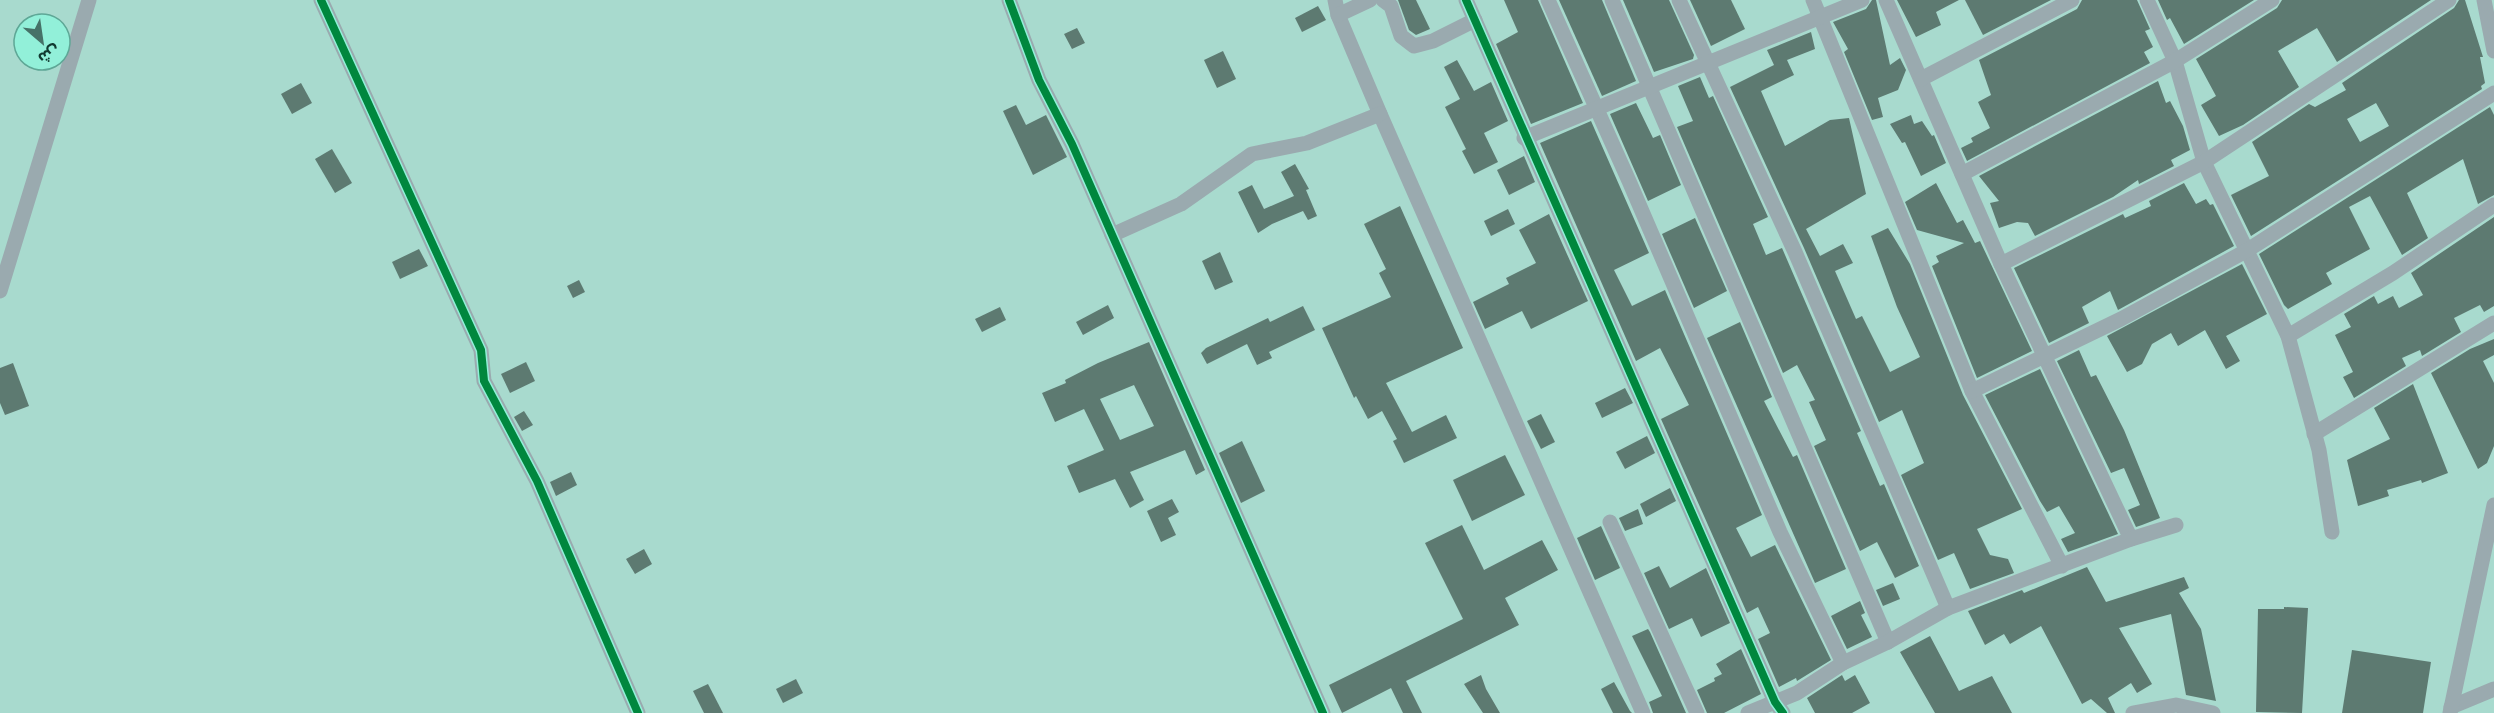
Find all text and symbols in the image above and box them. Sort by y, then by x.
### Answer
north arrow [12,12,72,72]
text: ش [34,39,64,69]

